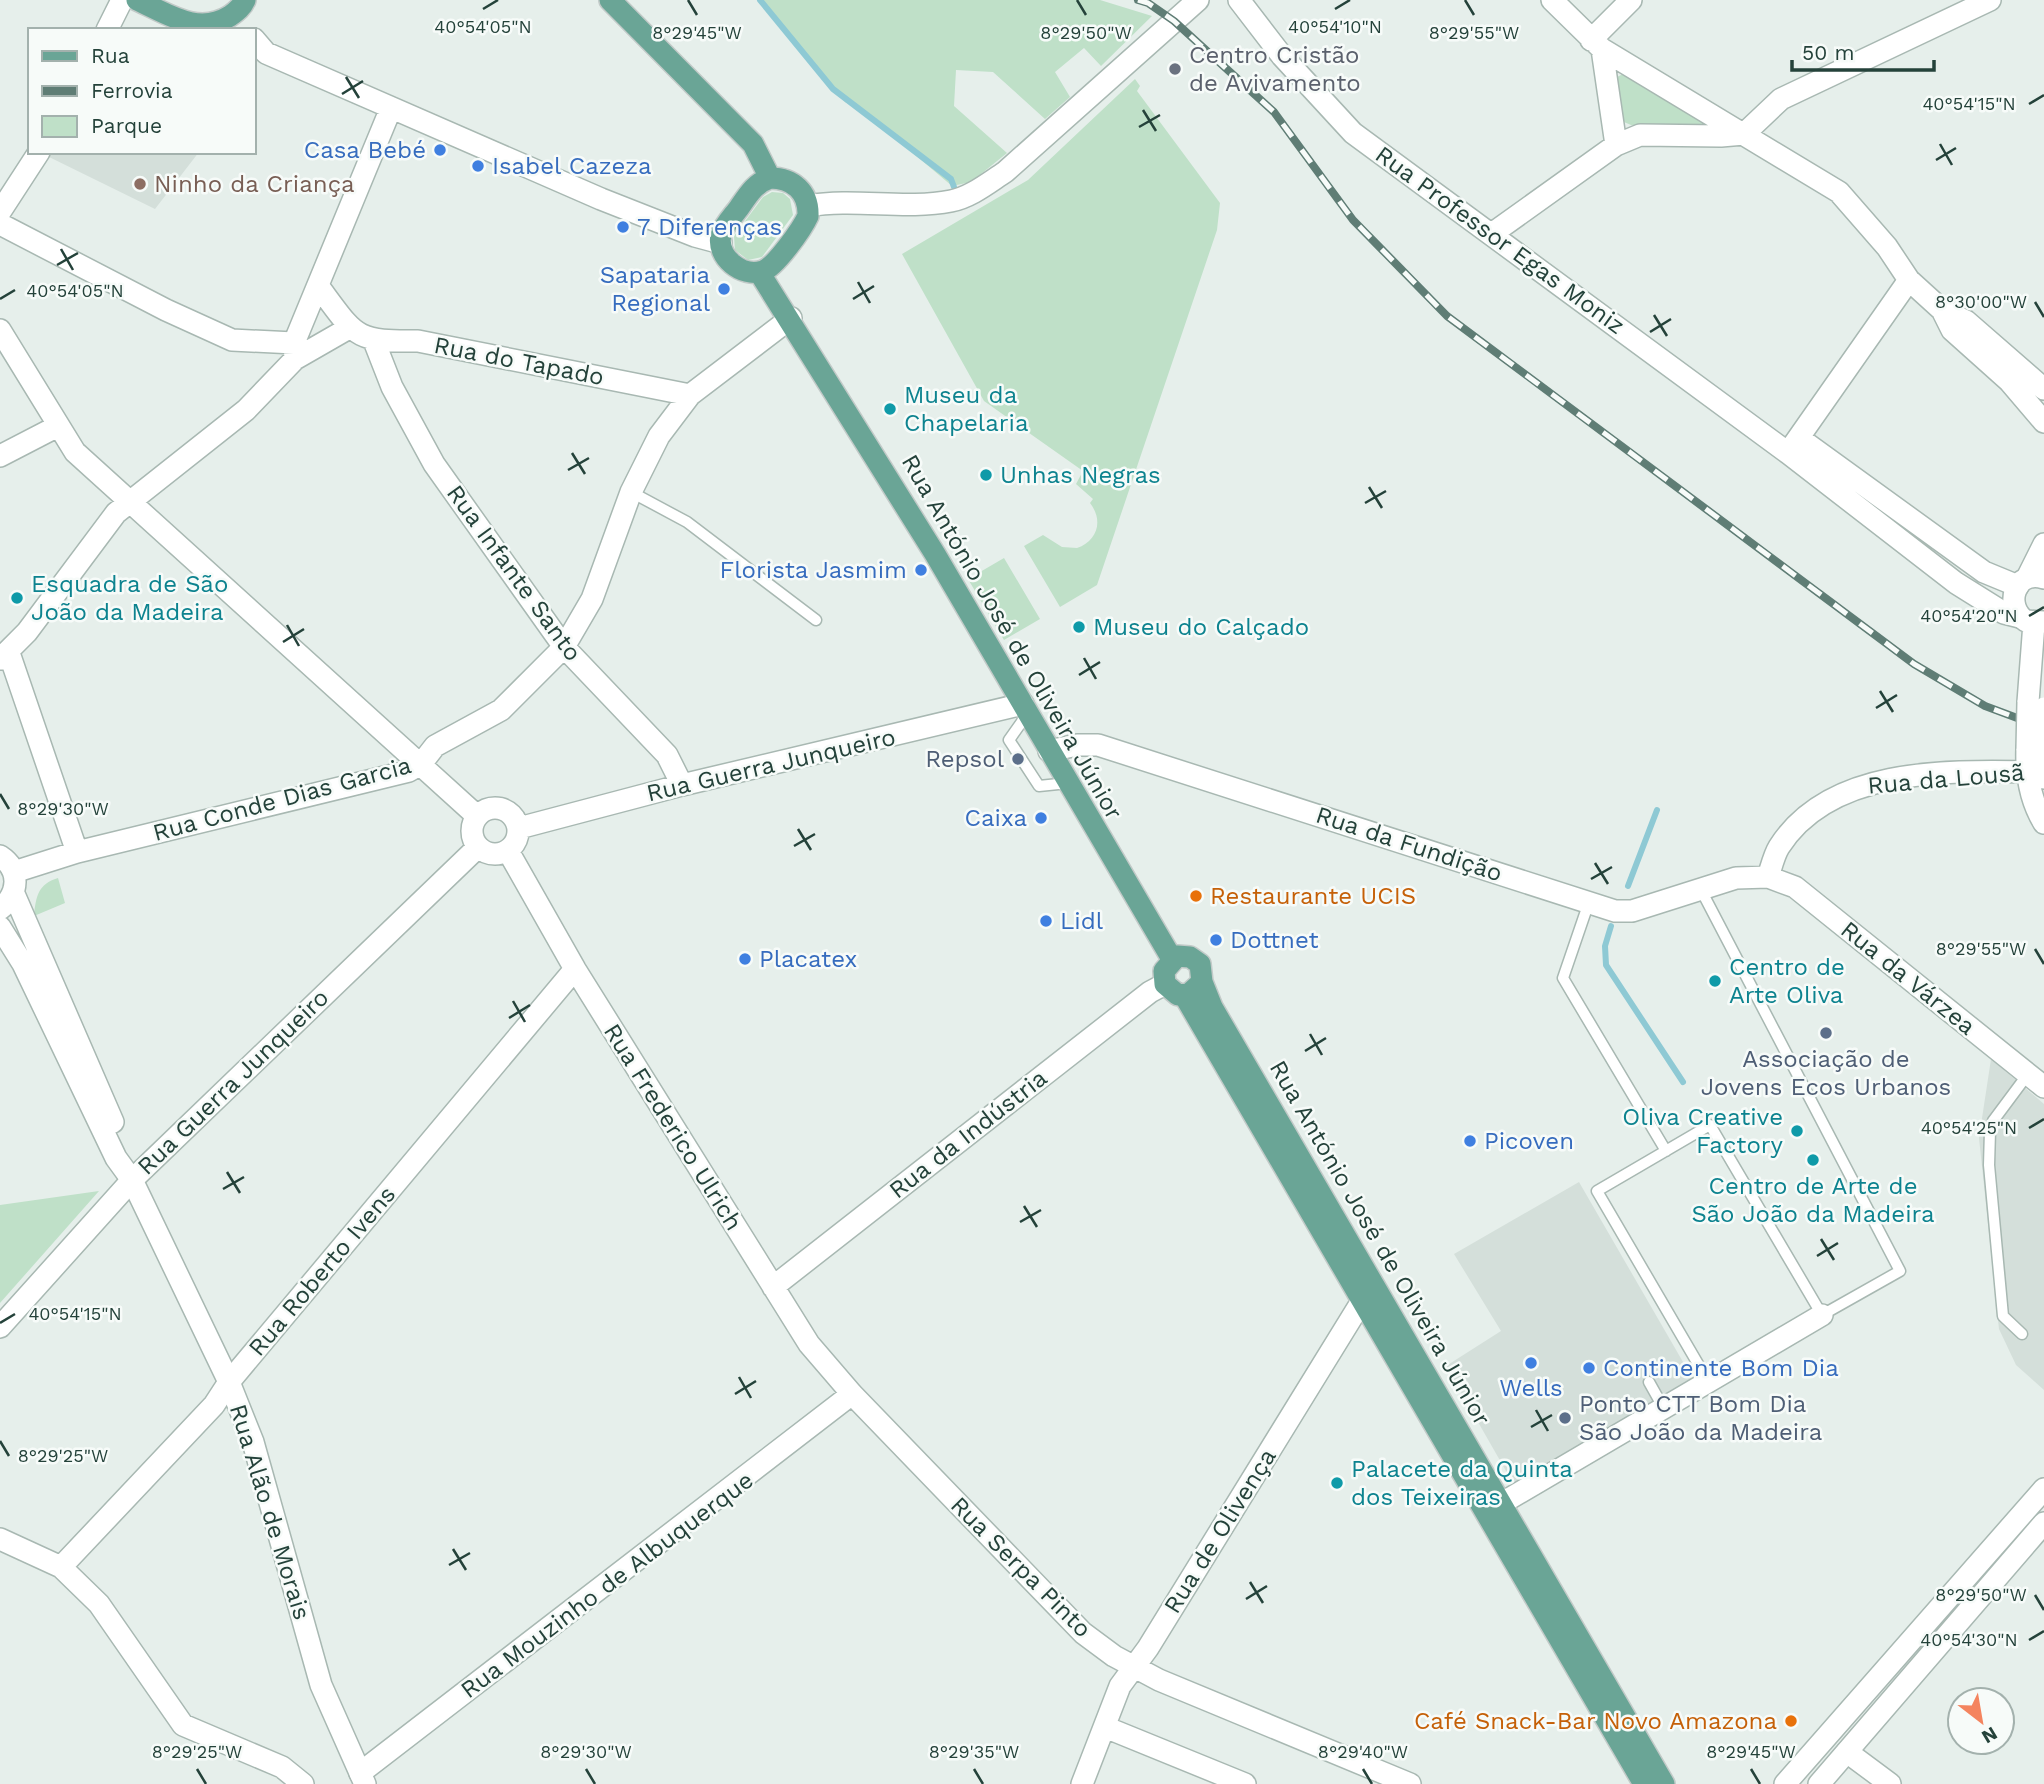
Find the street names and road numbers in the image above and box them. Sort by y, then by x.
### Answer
street label: Rua Professor Egas Moniz [1370,140,1630,340]
street label: Rua do Tapado [432,331,606,391]
street label: Rua António José de Oliveira Júnior [896,450,1128,825]
street label: Rua Infante Santo [441,480,587,666]
street label: Rua Guerra Junqueiro [644,723,898,807]
street label: Rua Conde Dias Garcia [150,751,414,847]
street label: Rua da Lousã [1866,758,2026,800]
street label: Rua da Fundição [1312,801,1506,887]
street label: Rua da Várzea [1835,915,1981,1041]
street label: Rua Guerra Junqueiro [132,984,334,1180]
street label: Rua Frederico Ulrich [598,1018,748,1236]
street label: Rua António José de Oliveira Júnior [1264,1056,1496,1431]
street label: Rua da Indústria [884,1064,1052,1204]
street label: Rua Roberto Ivens [243,1180,401,1362]
street label: Rua Alão de Morais [224,1401,316,1623]
street label: Rua de Olivença [1158,1444,1282,1618]
street label: Rua Mouzinho de Albuquerque [455,1466,759,1704]
street label: Rua Serpa Pinto [945,1491,1097,1643]

